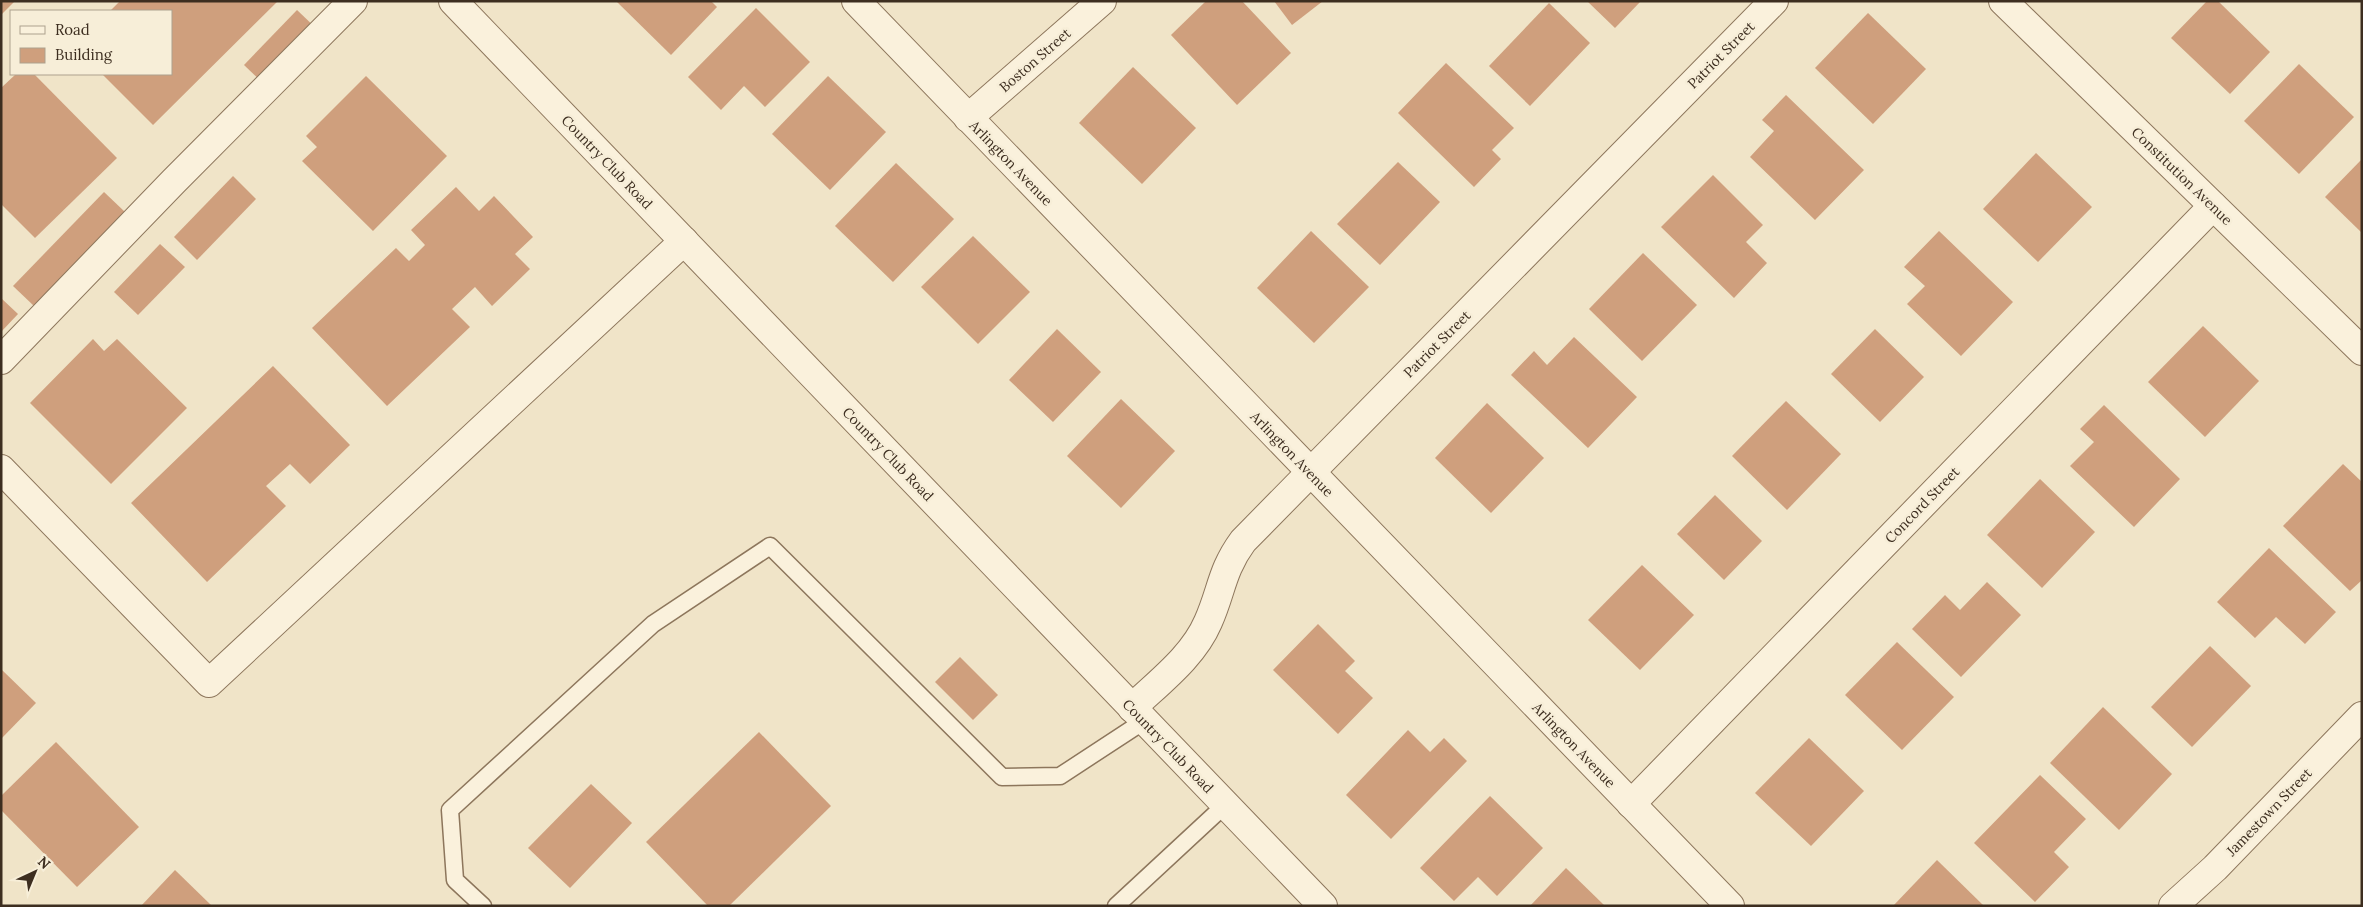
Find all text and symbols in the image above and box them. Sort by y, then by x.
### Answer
legend [10,10,172,75]
street label: Patriot Street [1684,17,1759,92]
text: Road [55,20,90,39]
street label: Boston Street [996,24,1075,96]
text: Building [55,45,113,64]
street label: Country Club Road [558,111,656,213]
street label: Arlington Avenue [965,116,1057,210]
street label: Constitution Avenue [2128,123,2237,229]
street label: Patriot Street [1400,306,1475,381]
street label: Country Club Road [839,403,937,505]
street label: Arlington Avenue [1246,407,1338,501]
street label: Concord Street [1881,462,1964,547]
street label: Country Club Road [1119,695,1217,797]
street label: Arlington Avenue [1528,698,1620,792]
street label: Jamestown Street [2222,764,2316,860]
north arrow [10,847,60,897]
text: N [34,852,54,873]

